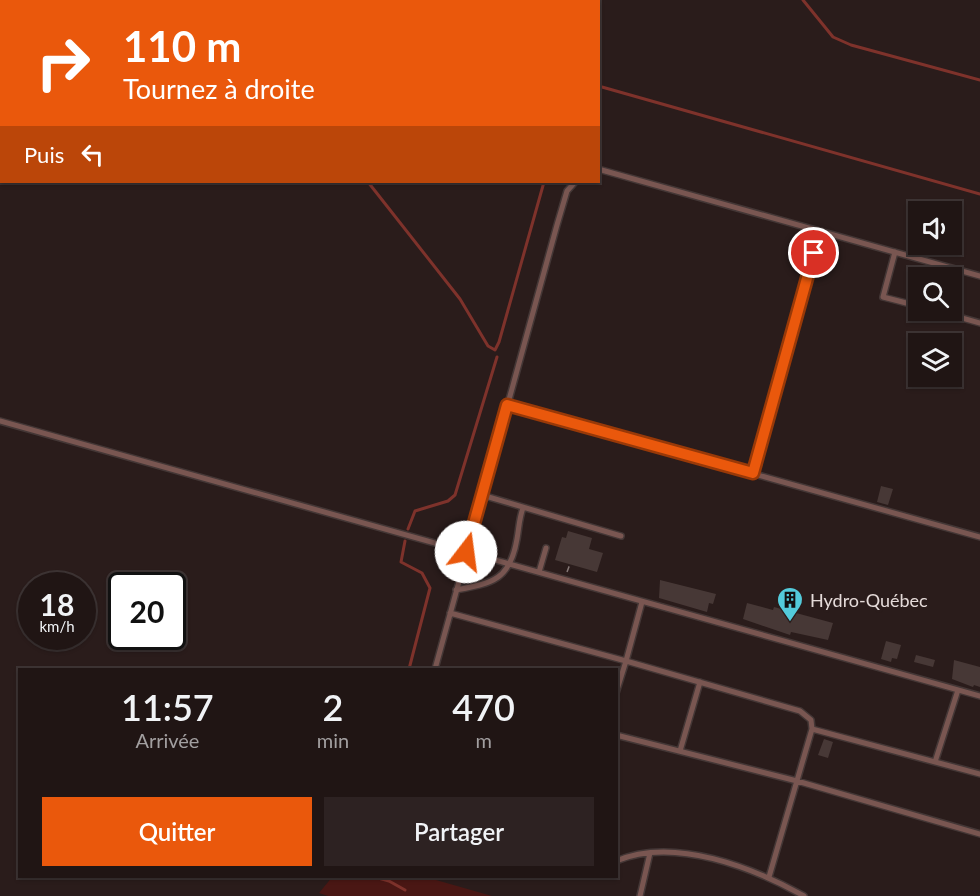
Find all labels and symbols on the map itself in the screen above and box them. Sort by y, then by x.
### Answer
pin [788,227,839,278]
position arrow [434,520,498,584]
speed limit sign: 20 [108,572,186,650]
building icon: Hydro-Québec [775,585,805,623]
place label: Hydro-Québec [810,589,928,611]

